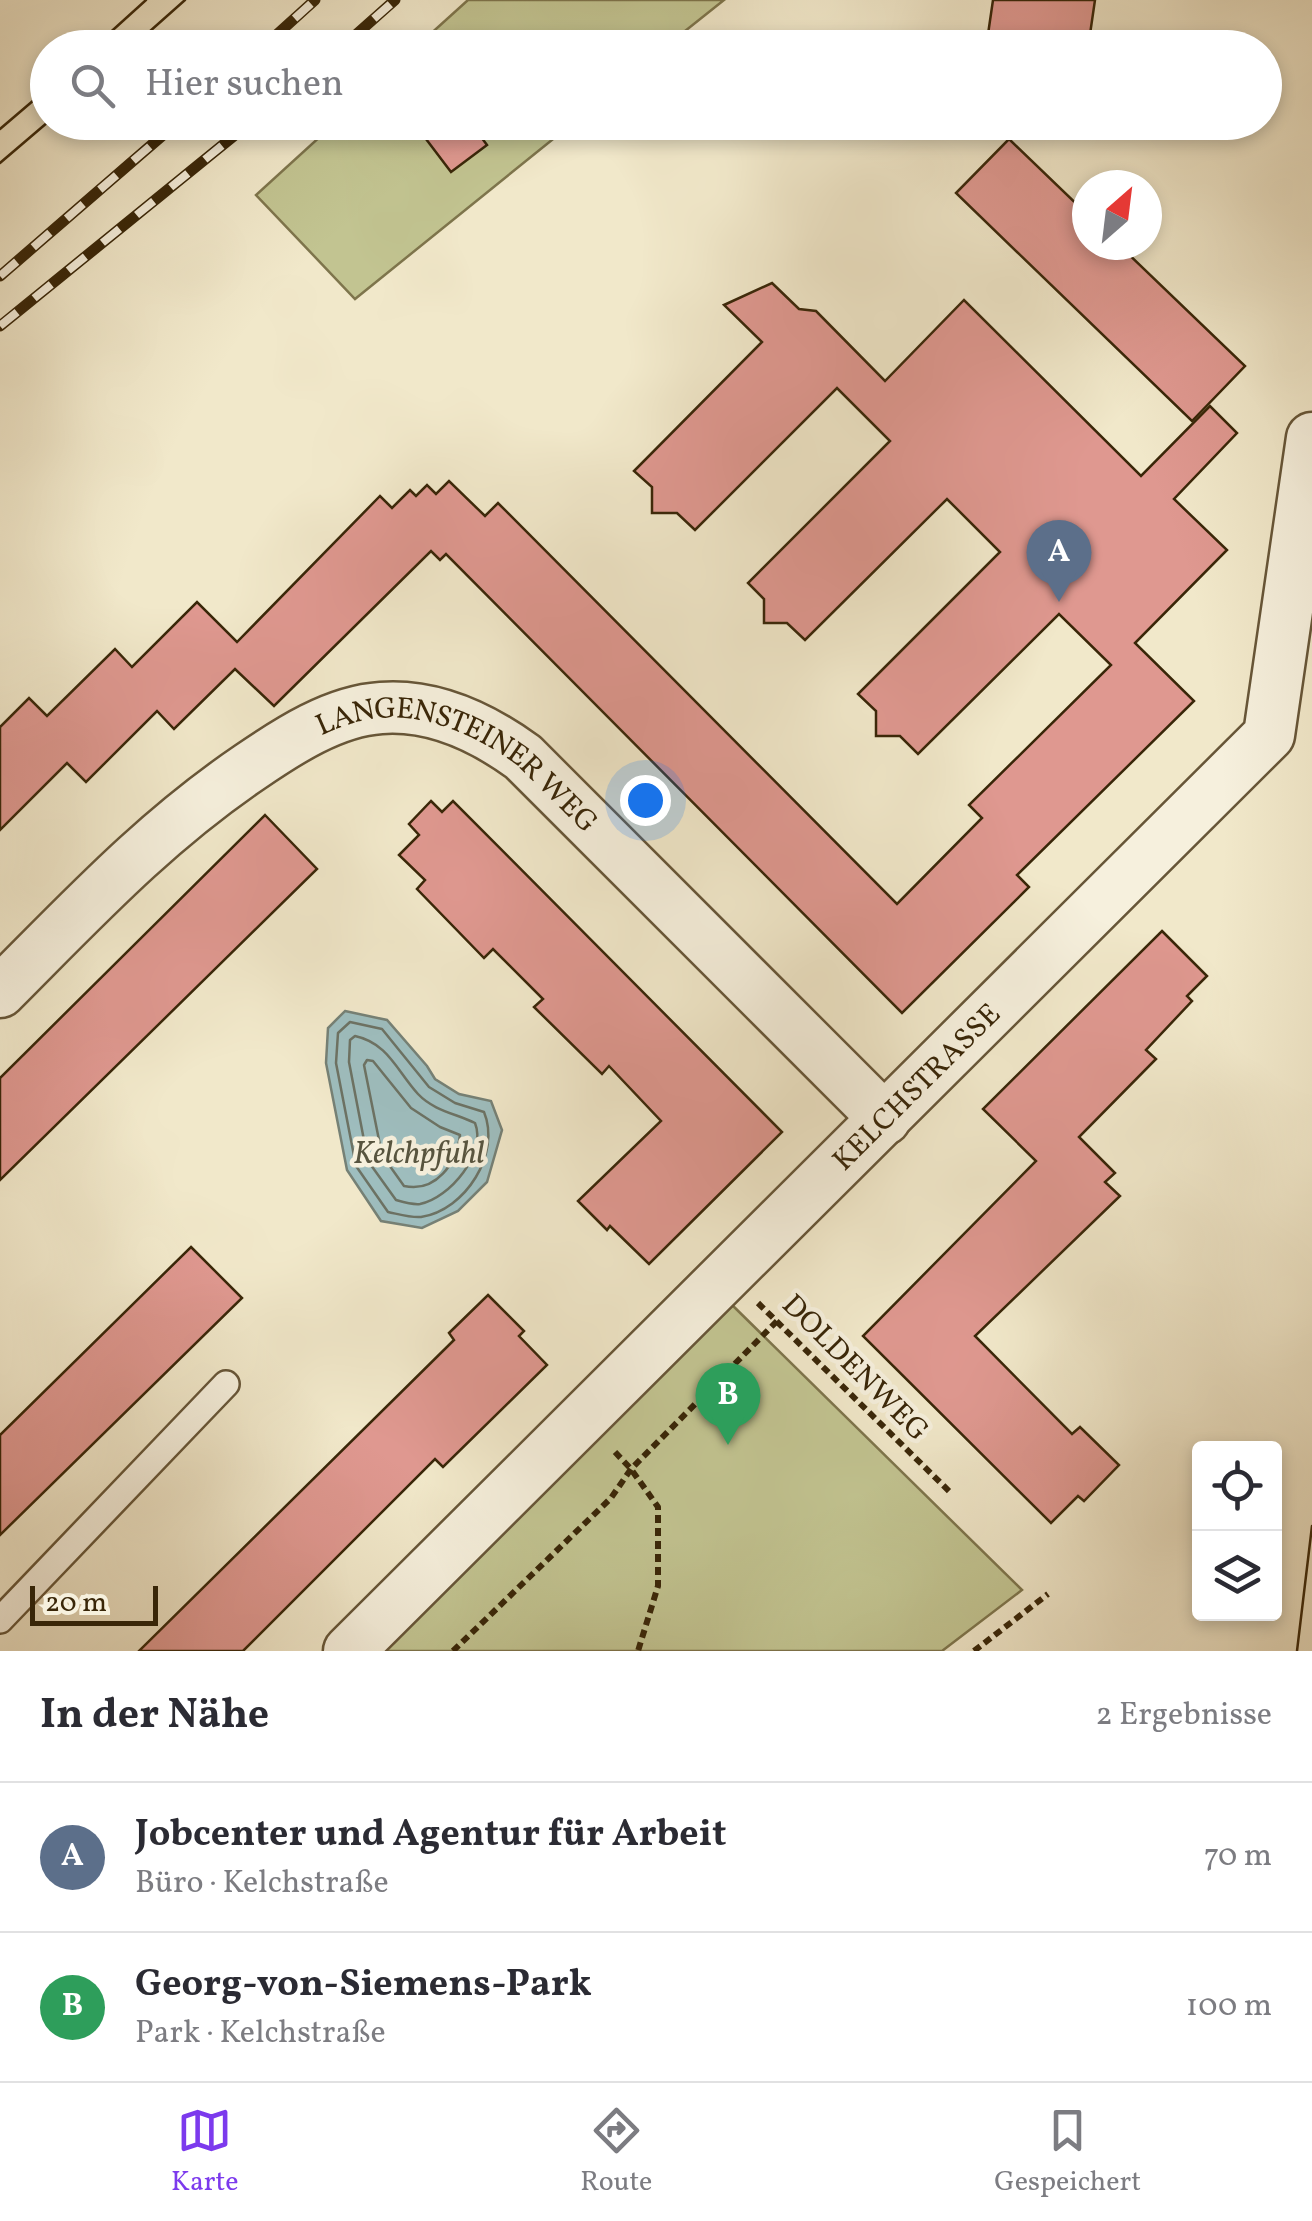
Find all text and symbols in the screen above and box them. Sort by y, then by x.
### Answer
search box [30,30,1282,140]
icon: search [65,58,120,113]
text: Hier suchen [145,59,344,112]
north arrow [1072,170,1162,260]
pin: A [1026,520,1092,602]
street label: LANGENSTEINER WEG [309,688,606,843]
your location [620,775,671,826]
street label: KELCHSTRASSE [824,995,1011,1181]
water label: Kelchpfuhl [353,1133,485,1177]
street label: DOLDENWEG [772,1285,938,1451]
pin: B [696,1362,760,1445]
map controls [1192,1441,1282,1621]
button: locate [1192,1441,1282,1531]
button: layers [1192,1531,1282,1621]
scale bar [30,1581,158,1626]
text: 20 m [45,1584,107,1623]
text: In der Nähe [40,1687,269,1746]
text: 2 Ergebnisse [1095,1694,1272,1738]
text: Jobcenter und Agentur für Arbeit [135,1809,726,1862]
text: A [61,1835,84,1879]
text: 70 m [1204,1835,1272,1879]
text: Büro · Kelchstraße [135,1862,389,1906]
text: Georg-von-Siemens-Park [135,1959,592,2012]
text: B [62,1985,83,2029]
text: 100 m [1186,1985,1272,2029]
text: Park · Kelchstraße [135,2012,386,2056]
tab: Karte [171,2103,238,2202]
tab: Route [580,2103,652,2202]
tab: Gespeichert [994,2103,1141,2202]

